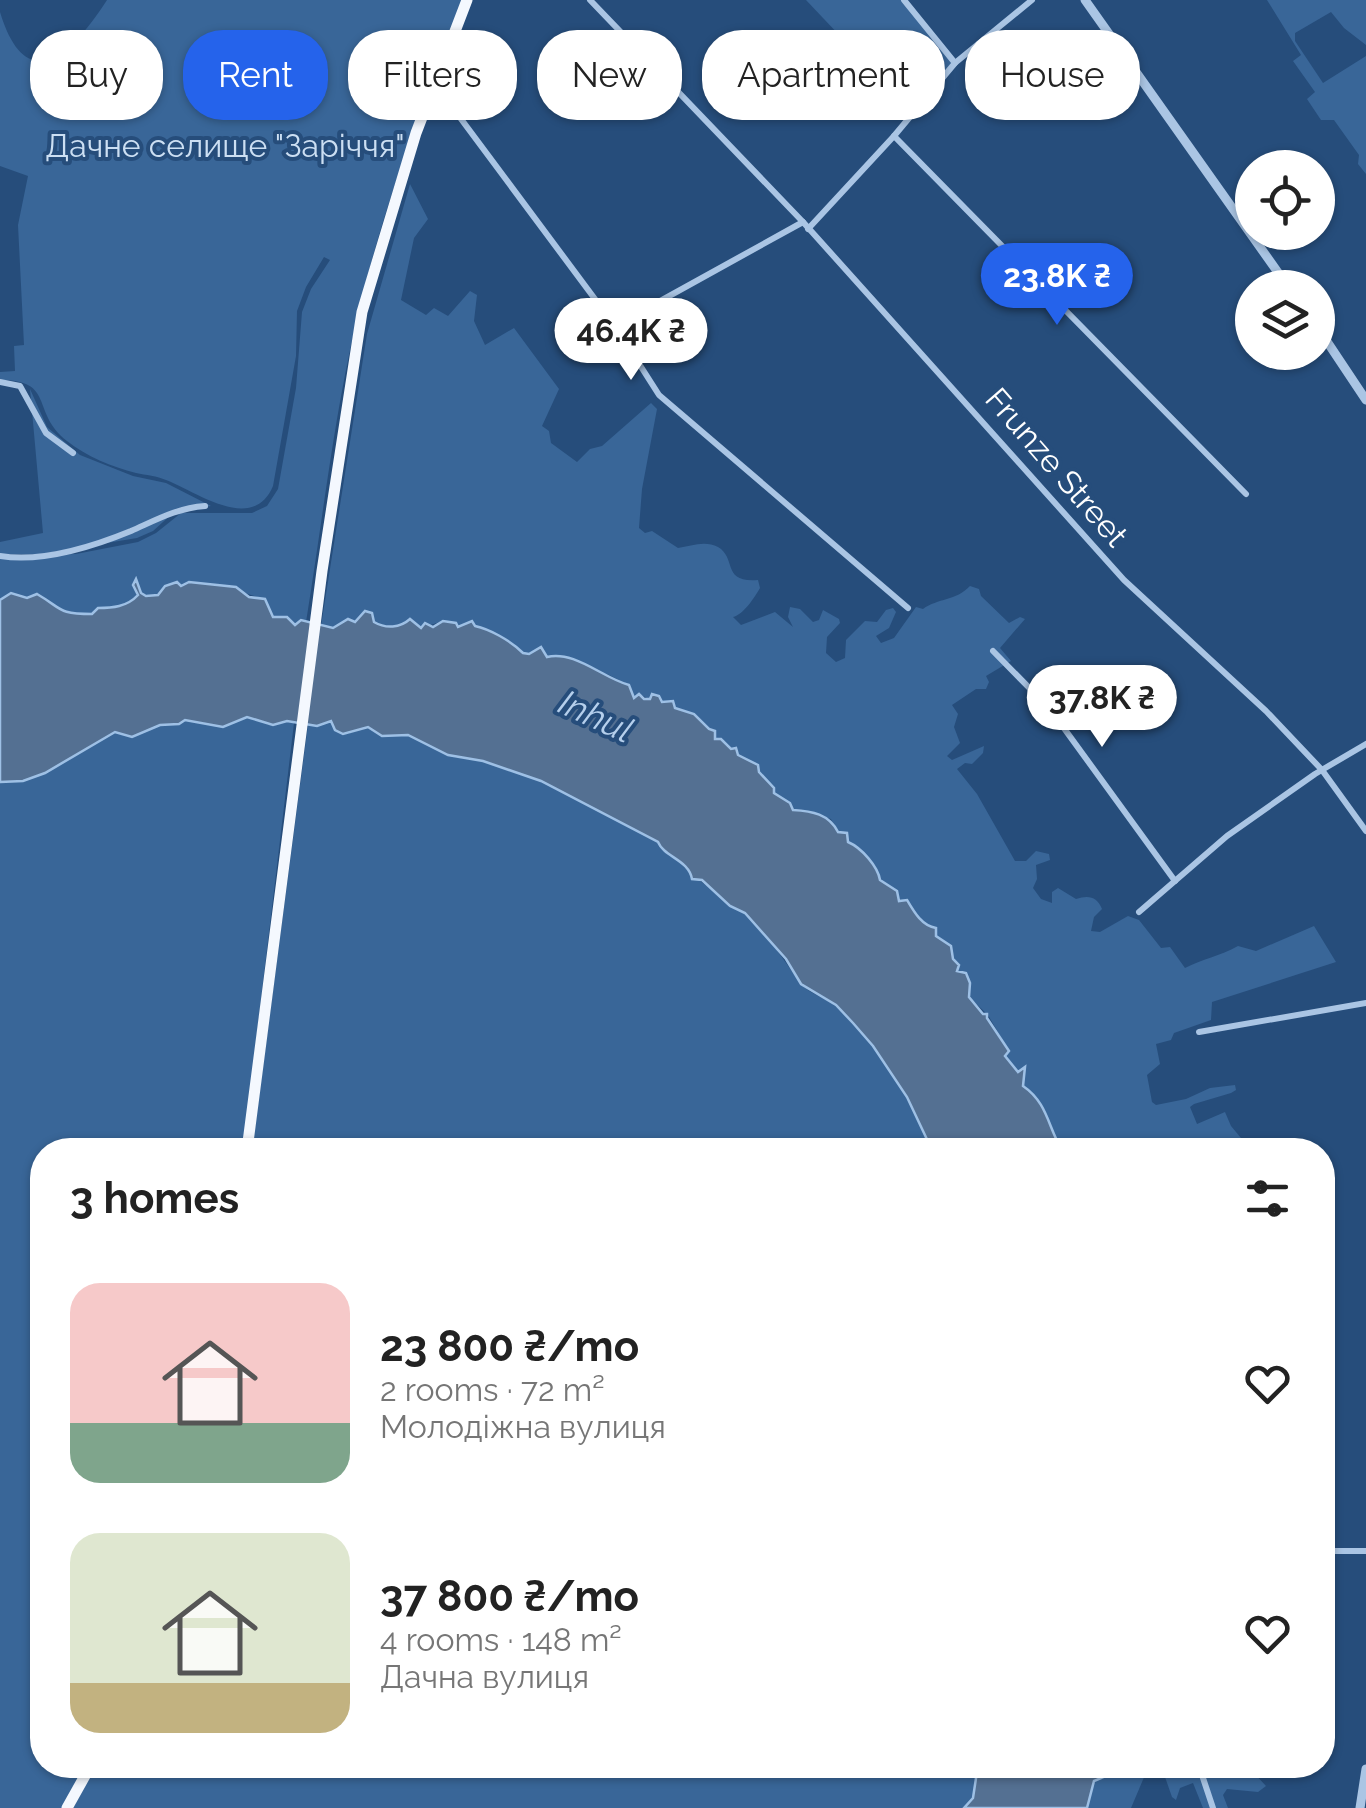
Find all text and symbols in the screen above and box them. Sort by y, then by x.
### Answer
chip: Buy [30,30,163,120]
chip: Rent [183,30,328,120]
chip: Filters [348,30,517,120]
chip: New [537,30,682,120]
chip: Apartment [702,30,945,120]
chip: House [965,30,1140,120]
park label: Дачне селище "Заріччя" [45,127,405,164]
map controls [1235,150,1335,370]
button: locate [1235,150,1335,250]
pin: 23.8K ₴ [965,243,1149,328]
text: 23.8K ₴ [1003,257,1111,294]
button: layers [1235,270,1335,370]
pin: 46.4K ₴ [539,298,723,383]
text: 46.4K ₴ [577,312,685,349]
street label: Frunze Street [978,380,1136,554]
pin: 37.8K ₴ [1010,665,1194,750]
text: 37.8K ₴ [1049,679,1155,716]
water label: Inhul [553,681,639,751]
icon: filters [1240,1171,1295,1226]
text: 3 homes [70,1174,239,1223]
text: 23 800 ₴/mo [380,1322,639,1371]
icon: home [150,1323,270,1443]
icon: heart [1240,1356,1295,1411]
text: 2 rooms · 72 m² [380,1371,605,1408]
text: Молодіжна вулиця [380,1408,666,1445]
text: 37 800 ₴/mo [380,1572,639,1621]
icon: home [150,1573,270,1693]
icon: heart [1240,1606,1295,1661]
text: 4 rooms · 148 m² [380,1621,622,1658]
text: Дачна вулиця [380,1658,589,1695]

